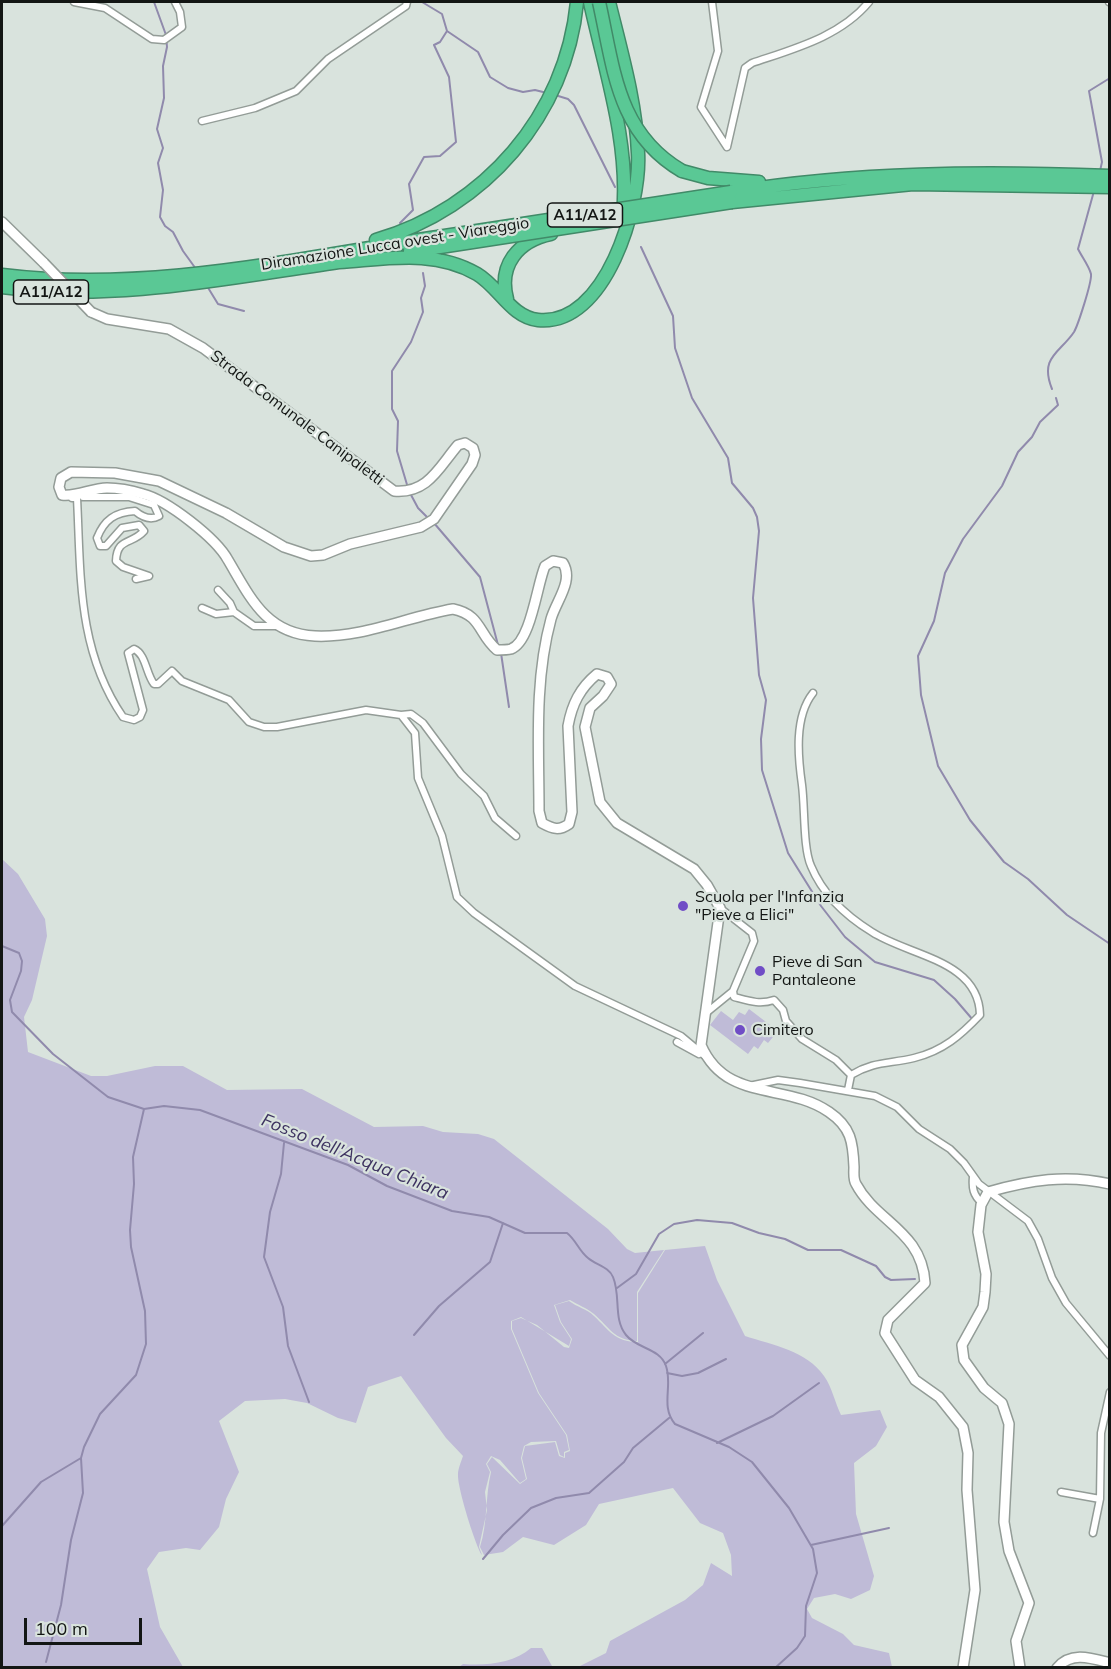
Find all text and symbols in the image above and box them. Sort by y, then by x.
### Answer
road number: A11/A12 [548,203,622,227]
street label: Diramazione Lucca ovest - Viareggio [259,213,531,275]
road number: A11/A12 [14,280,88,304]
street label: Strada Comunale Canipaletti [206,346,388,490]
place label: Scuola per l'Infanzia "Pieve a Elici" [695,887,844,925]
marker: Scuola per l'Infanzia "Pieve a Elici" [676,899,690,913]
place label: Pieve di San Pantaleone [772,952,863,990]
marker: Pieve di San Pantaleone [753,964,767,978]
place label: Cimitero [752,1020,814,1040]
marker: Cimitero [733,1023,747,1037]
water label: Fosso dell'Acqua Chiara [258,1110,452,1204]
scale bar [27,1606,146,1644]
text: 100 m [35,1617,88,1640]

